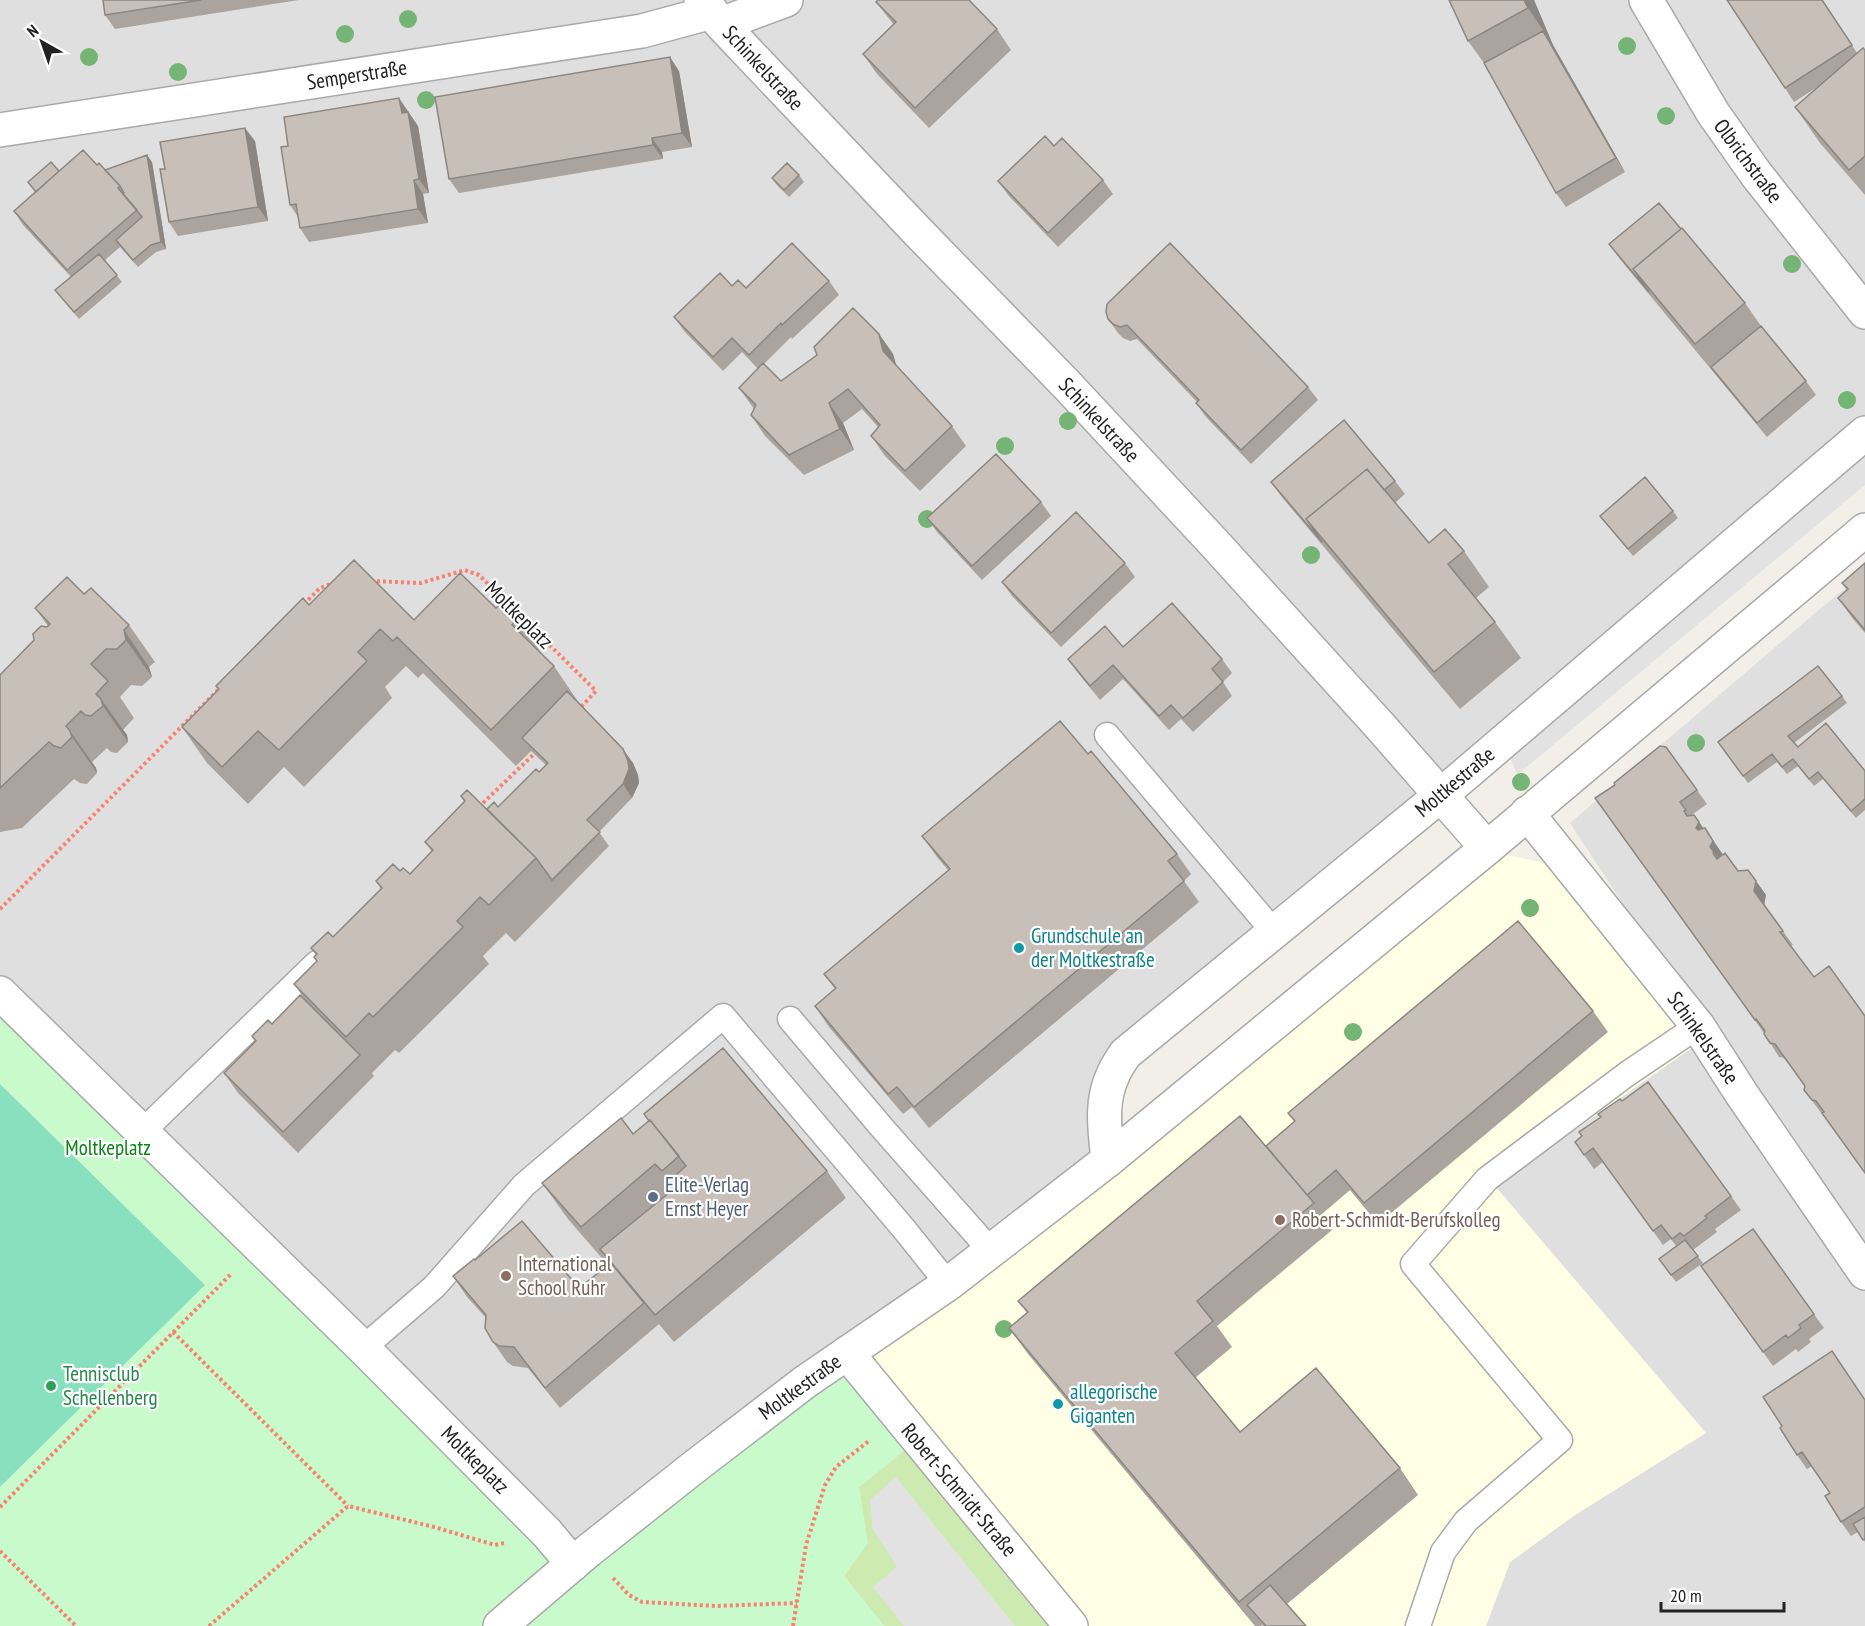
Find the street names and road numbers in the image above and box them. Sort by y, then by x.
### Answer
street label: Schinkelstraße [717,19,810,116]
street label: Semperstraße [305,53,409,96]
street label: Olbrichstraße [1708,113,1789,208]
street label: Schinkelstraße [1053,371,1146,468]
street label: Moltkeplatz [480,575,559,654]
street label: Moltkestraße [1409,741,1500,823]
street label: Schinkelstraße [1662,986,1745,1089]
street label: Moltkestraße [753,1348,846,1426]
street label: Robert-Schmidt-Straße [896,1417,1023,1562]
street label: Moltkeplatz [436,1420,515,1499]

